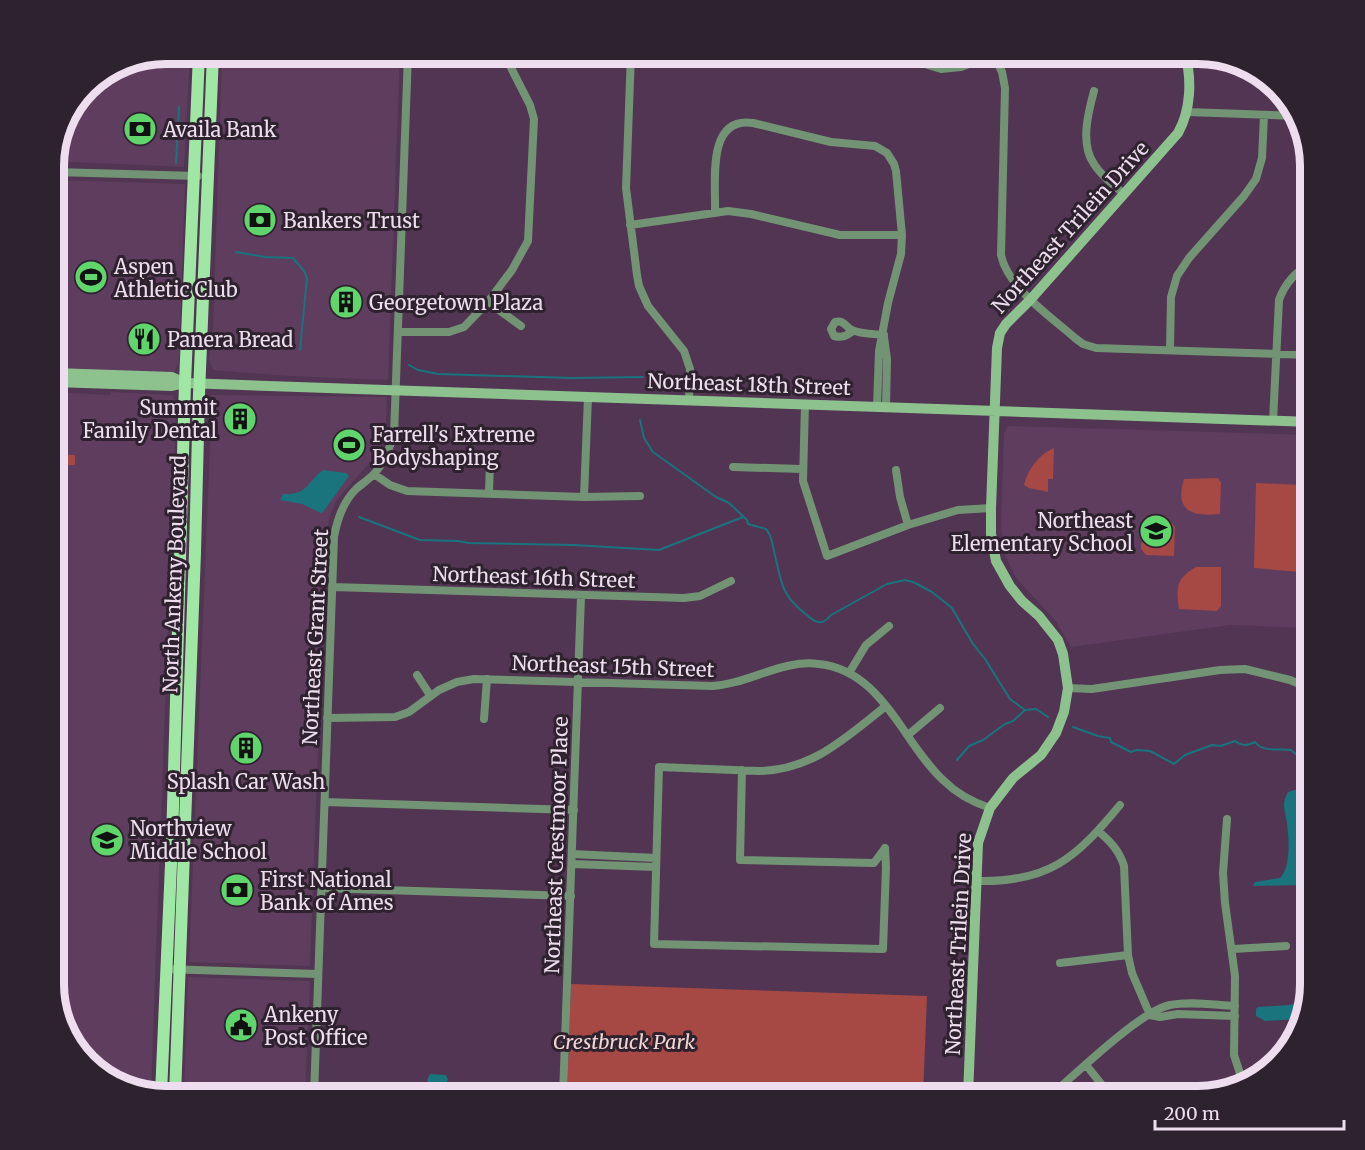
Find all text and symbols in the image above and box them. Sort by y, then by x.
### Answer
bank icon: Availa Bank [122,111,158,147]
place label: Availa Bank [162,117,277,142]
street label: Northeast Trilein Drive [986,136,1154,318]
bank icon: Bankers Trust [242,202,278,238]
place label: Bankers Trust [283,208,420,233]
place label: Aspen Athletic Club [113,254,238,302]
sports icon: Aspen Athletic Club [73,259,109,295]
building icon: Georgetown Plaza [328,284,364,320]
place label: Georgetown Plaza [369,290,543,315]
restaurant icon: Panera Bread [126,321,162,357]
place label: Panera Bread [167,327,293,352]
street label: Northeast 18th Street [647,368,851,400]
place label: Summit Family Dental [83,395,217,443]
building icon: Summit Family Dental [222,401,258,437]
place label: Farrell's Extreme Bodyshaping [372,422,535,470]
sports icon: Farrell's Extreme Bodyshaping [331,427,367,463]
street label: North Ankeny Boulevard [157,455,191,693]
place label: Northeast Elementary School [951,508,1133,556]
school or university icon: Northeast Elementary School [1138,513,1174,549]
street label: Northeast Grant Street [297,528,333,746]
street label: Northeast 16th Street [432,561,636,593]
street label: Northeast 15th Street [511,650,715,682]
street label: Northeast Crestmoor Place [539,716,573,974]
building icon: Splash Car Wash [228,730,264,766]
place label: Splash Car Wash [167,769,325,794]
place label: Northview Middle School [130,816,267,864]
school or university icon: Northview Middle School [89,822,125,858]
street label: Northeast Trilein Drive [940,832,976,1056]
place label: First National Bank of Ames [260,867,393,915]
bank icon: First National Bank of Ames [219,872,255,908]
place label: Ankeny Post Office [263,1002,367,1050]
public building icon: Ankeny Post Office [223,1007,259,1043]
park label: Crestbruck Park [553,1029,695,1054]
scale bar [1155,1093,1344,1131]
text: 200 m [1164,1102,1220,1125]

